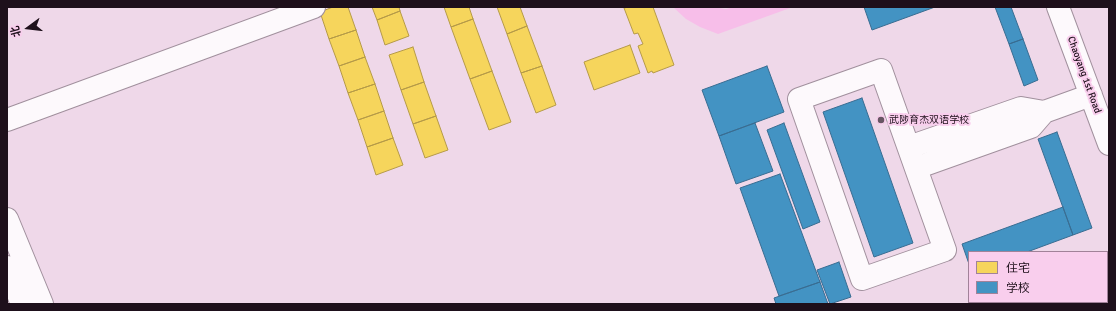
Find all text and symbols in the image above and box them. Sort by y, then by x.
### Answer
north arrow [8,8,48,48]
text: 北 [8,24,24,38]
street label: Chaoyang 1st Road [1065,35,1103,115]
place label: 武陟育杰双语学校 [889,114,969,126]
marker: 武陟育杰双语学校 [876,115,886,125]
legend [968,251,1108,303]
text: 住宅 [1006,261,1030,276]
text: 学校 [1006,281,1030,296]

